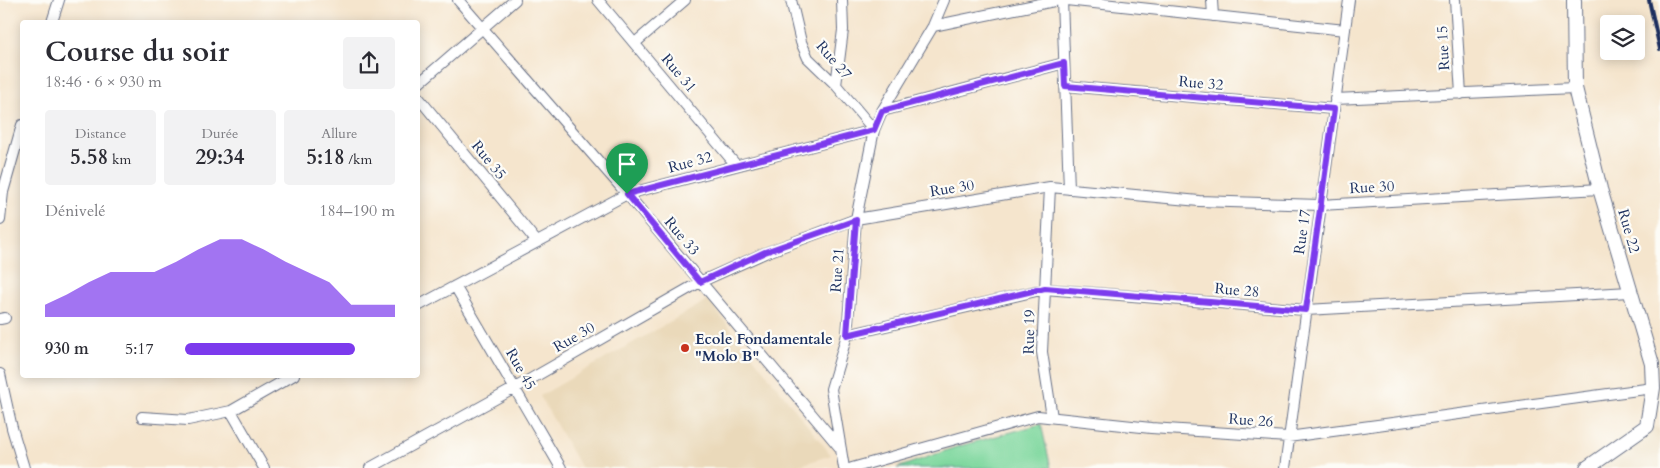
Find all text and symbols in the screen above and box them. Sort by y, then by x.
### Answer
map controls [1600,15,1645,60]
button: layers [1600,15,1645,60]
street label: Rue 15 [1432,25,1454,71]
text: Course du soir [45,33,229,71]
button: share [343,37,395,89]
street label: Rue 27 [812,37,856,84]
street label: Rue 31 [657,49,701,97]
text: 18:46 · 6 × 930 m [45,71,162,93]
street label: Rue 32 [1178,71,1225,95]
text: Distance [75,124,126,143]
text: Durée [202,124,238,143]
text: Allure [321,124,357,143]
street label: Rue 35 [467,136,511,184]
text: 5.58 [70,143,108,172]
text: 29:34 [195,143,245,172]
text: 5:18 [306,143,345,172]
pin [606,143,648,194]
street label: Rue 32 [666,146,715,177]
text: km [108,150,131,169]
text: /km [345,150,372,169]
icon: arrive [613,150,641,178]
street label: Rue 30 [928,175,976,201]
street label: Rue 30 [1349,176,1395,198]
text: Dénivelé [45,200,106,222]
text: 184–190 m [319,200,395,222]
street label: Rue 22 [1613,207,1645,256]
street label: Rue 17 [1289,208,1315,256]
street label: Rue 33 [660,212,704,260]
street label: Rue 21 [825,247,849,293]
street label: Rue 28 [1214,278,1260,302]
street label: Rue 19 [1019,309,1039,355]
street label: Rue 30 [550,317,599,357]
place label: Ecole Fondamentale "Molo B" [695,329,833,366]
text: 930 m [45,338,89,360]
text: 5:17 [125,338,154,360]
marker: Ecole Fondamentale "Molo B" [679,342,691,354]
street label: Rue 45 [501,345,541,393]
street label: Rue 26 [1228,408,1274,432]

